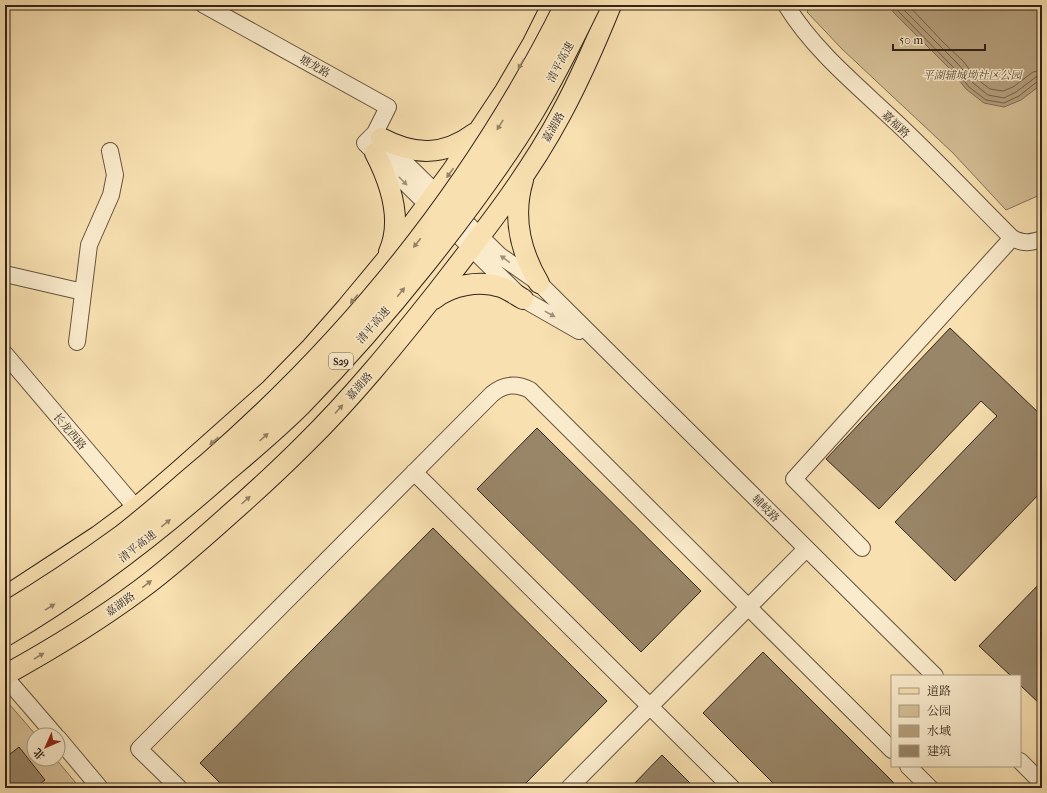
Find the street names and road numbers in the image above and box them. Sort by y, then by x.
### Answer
street label: 清平高速 [544,40,577,85]
street label: 塘龙路 [297,53,332,80]
street label: 嘉福路 [879,108,912,140]
street label: 嘉湖路 [540,110,567,145]
street label: 清平高速 [354,304,393,346]
road number: S29 [329,353,353,369]
street label: 嘉湖路 [344,370,375,403]
street label: 长龙西路 [50,410,89,452]
street label: 辅岐路 [749,492,782,525]
street label: 清平高速 [116,528,159,565]
street label: 嘉湖路 [103,590,138,619]

